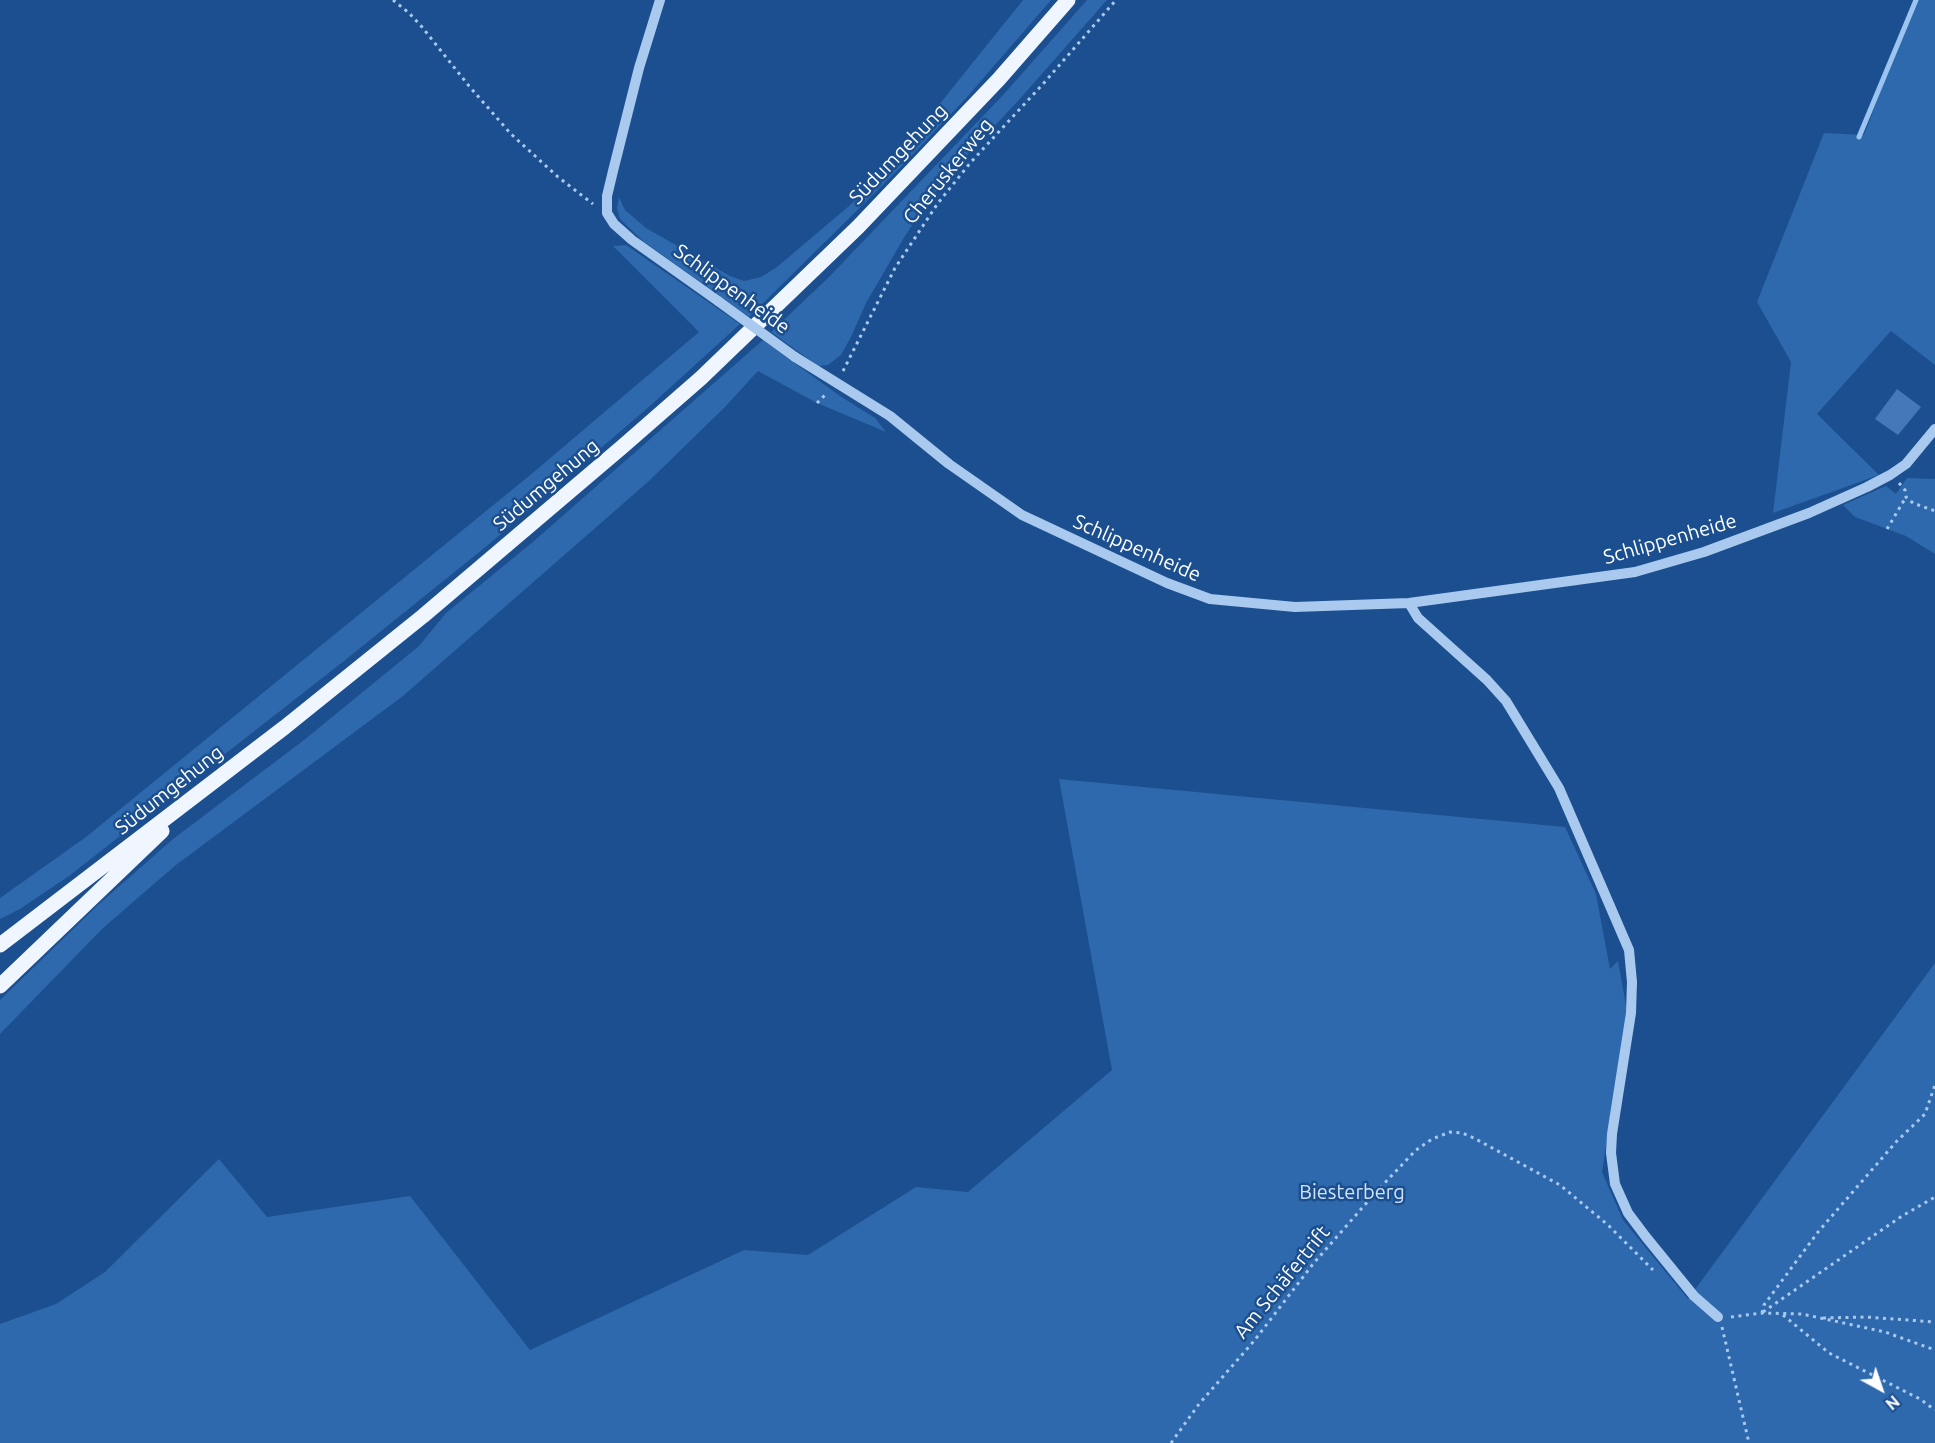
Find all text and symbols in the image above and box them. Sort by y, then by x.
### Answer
street label: Südumgehung [844,99,952,209]
street label: Cheruskerweg [898,113,998,229]
street label: Schlippenheide [669,239,795,339]
street label: Südumgehung [488,434,604,536]
street label: Schlippenheide [1069,509,1205,587]
street label: Schlippenheide [1601,509,1739,569]
street label: Südumgehung [110,740,228,840]
park label: Biesterberg [1299,1180,1405,1204]
street label: Am Schäfertrift [1229,1221,1335,1343]
north arrow [1851,1359,1911,1419]
text: N [1882,1392,1903,1414]

